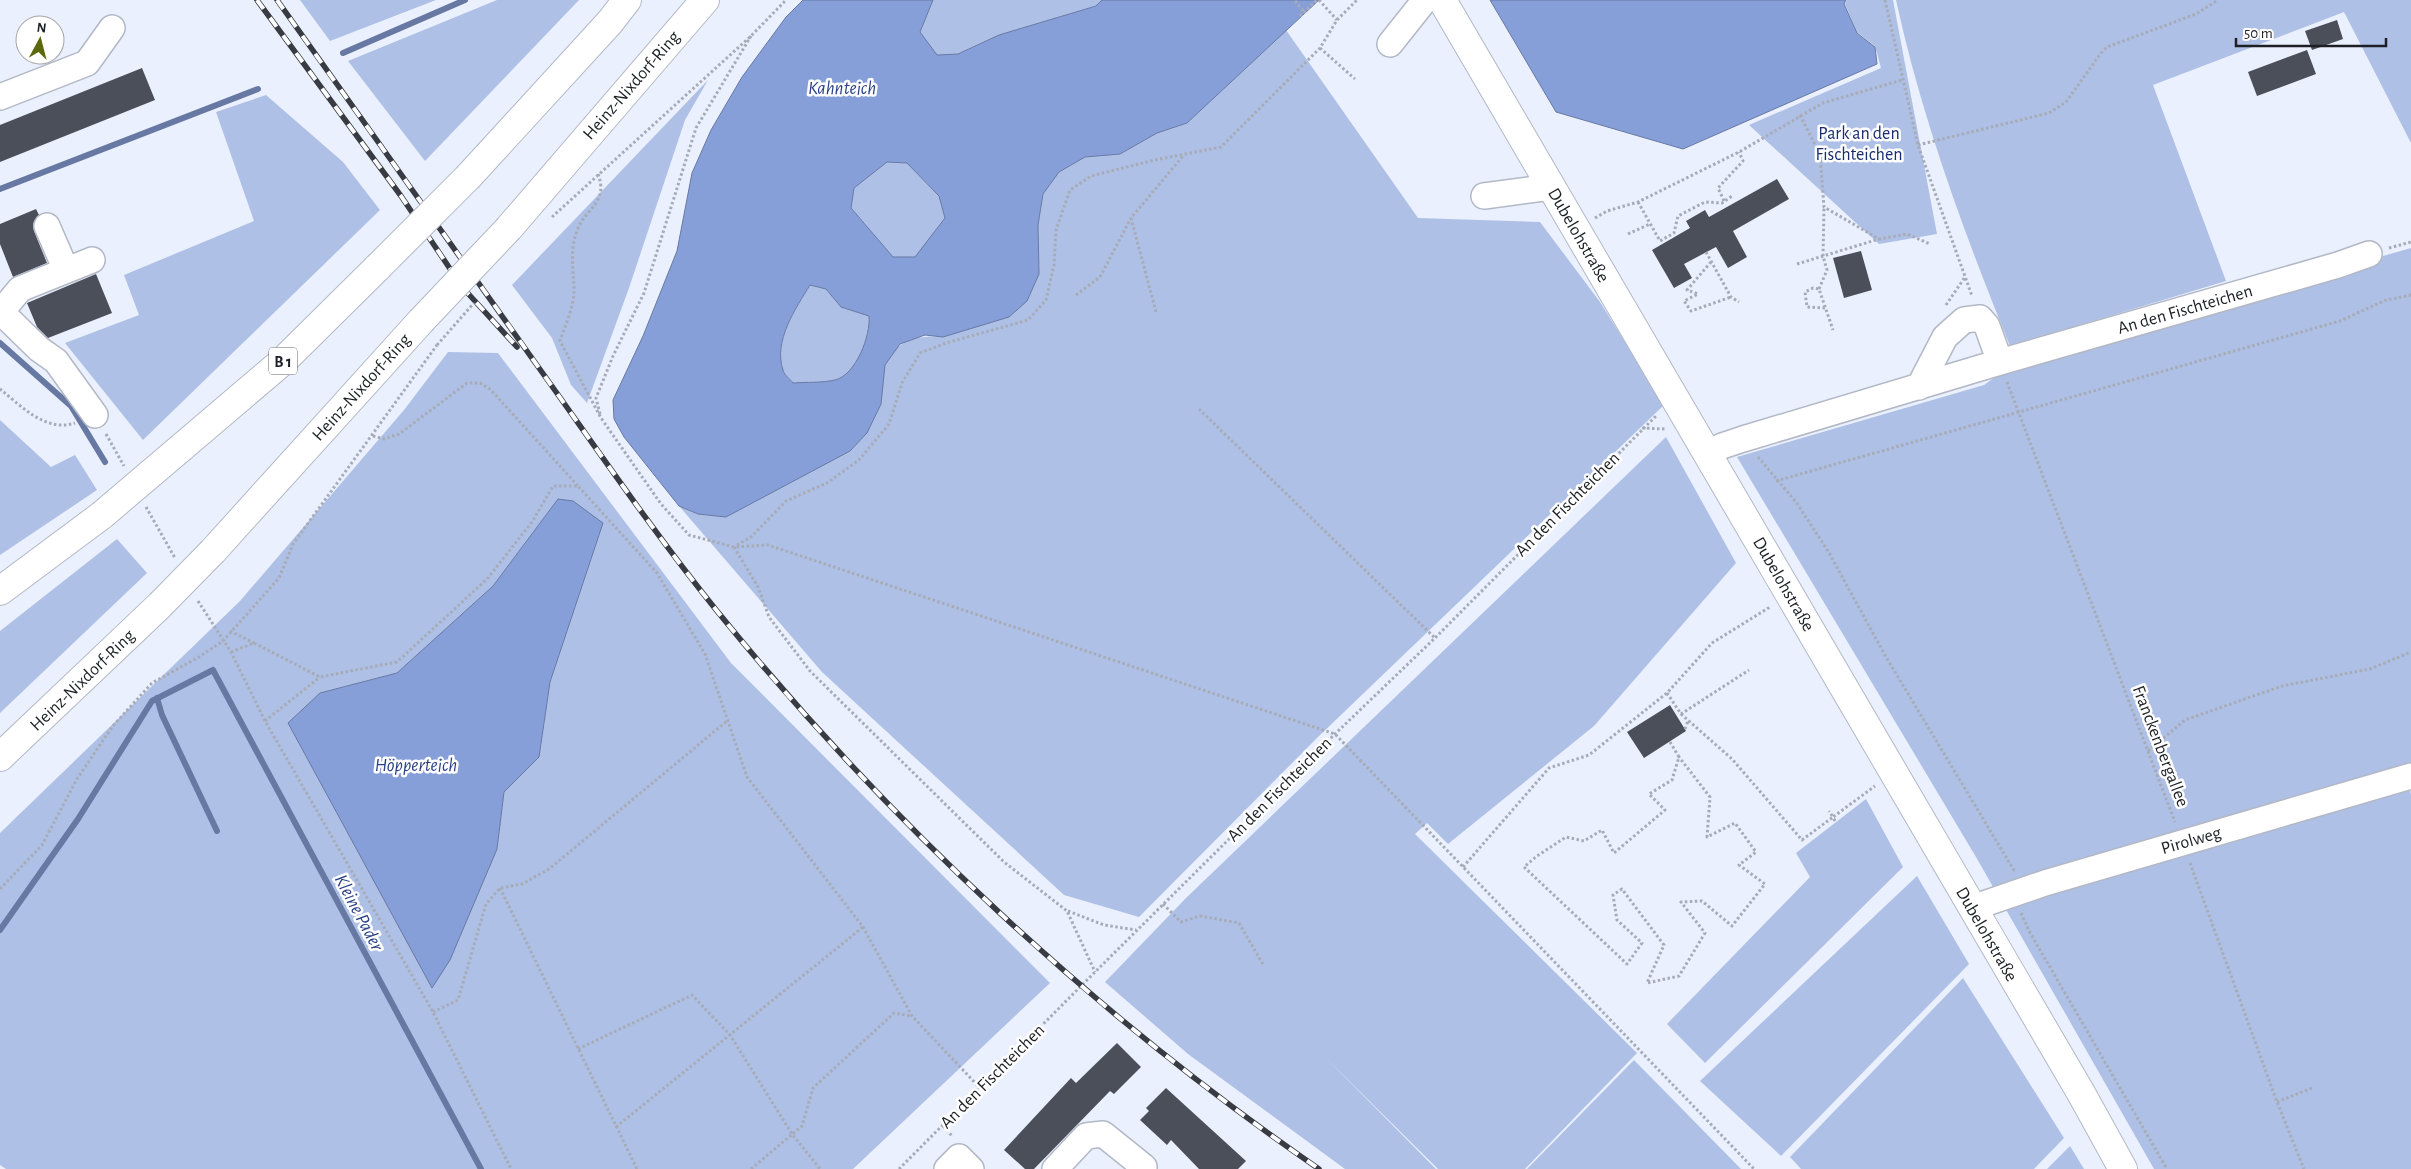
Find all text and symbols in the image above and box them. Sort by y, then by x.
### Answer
north arrow [15,15,65,65]
scale bar [2236,15,2386,47]
text: N [36,21,47,36]
text: 50 m [2244,26,2273,41]
street label: Heinz-Nixdorf-Ring [580,28,684,143]
water label: Kahnteich [808,79,876,98]
park label: Park an den Fischteichen [1815,125,1903,164]
street label: Dubelohstraße [1544,185,1612,286]
street label: An den Fischteichen [2116,282,2255,338]
street label: Heinz-Nixdorf-Ring [309,331,414,445]
road number: B 1 [269,348,297,374]
street label: An den Fischteichen [1512,449,1623,560]
street label: Dubelohstraße [1749,534,1817,635]
street label: Heinz-Nixdorf-Ring [27,626,138,735]
street label: Franckenbergallee [2129,683,2191,809]
street label: An den Fischteichen [1224,734,1335,845]
water label: Höpperteich [375,756,457,775]
street label: Pirolweg [2159,824,2224,858]
water label: Kleine Pader [331,871,387,955]
street label: Dubelohstraße [1952,884,2020,985]
street label: An den Fischteichen [937,1021,1048,1132]

